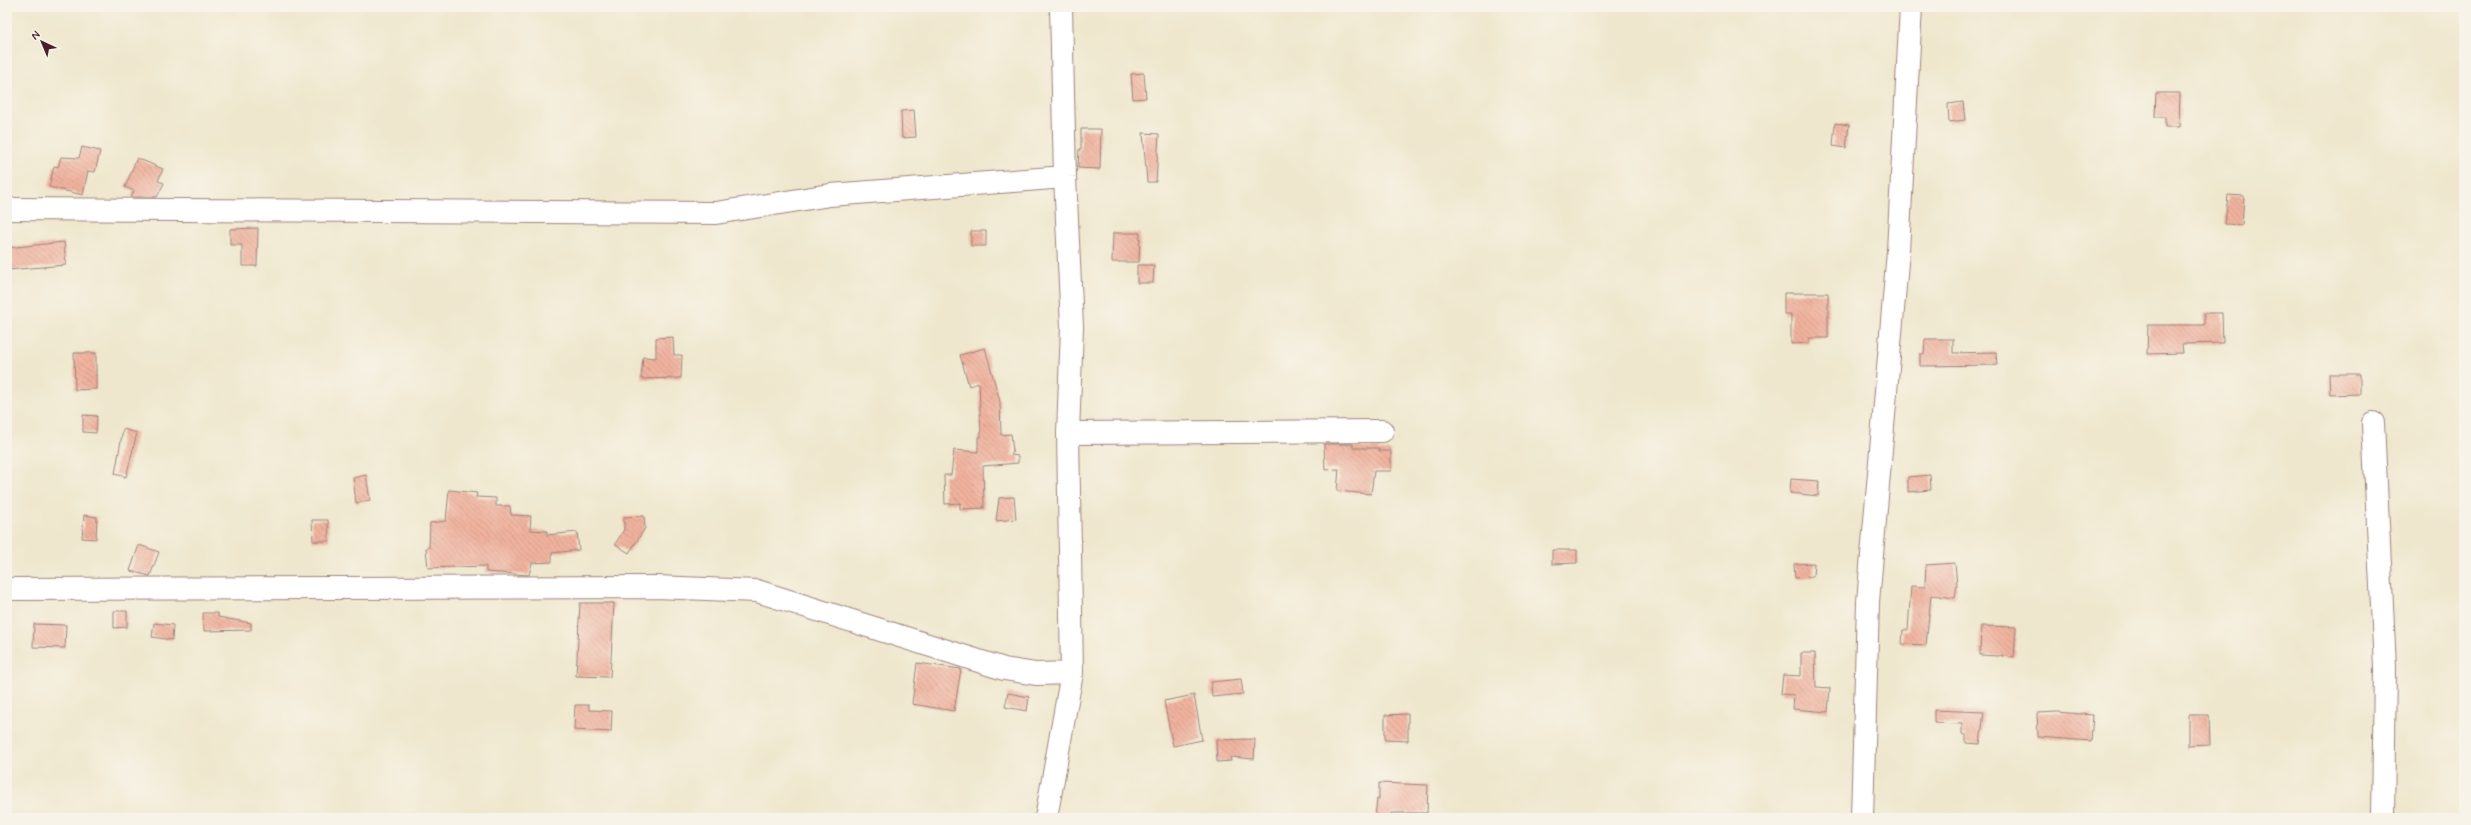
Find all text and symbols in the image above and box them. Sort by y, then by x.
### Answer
north arrow [22,22,62,62]
text: N [28,28,43,43]

